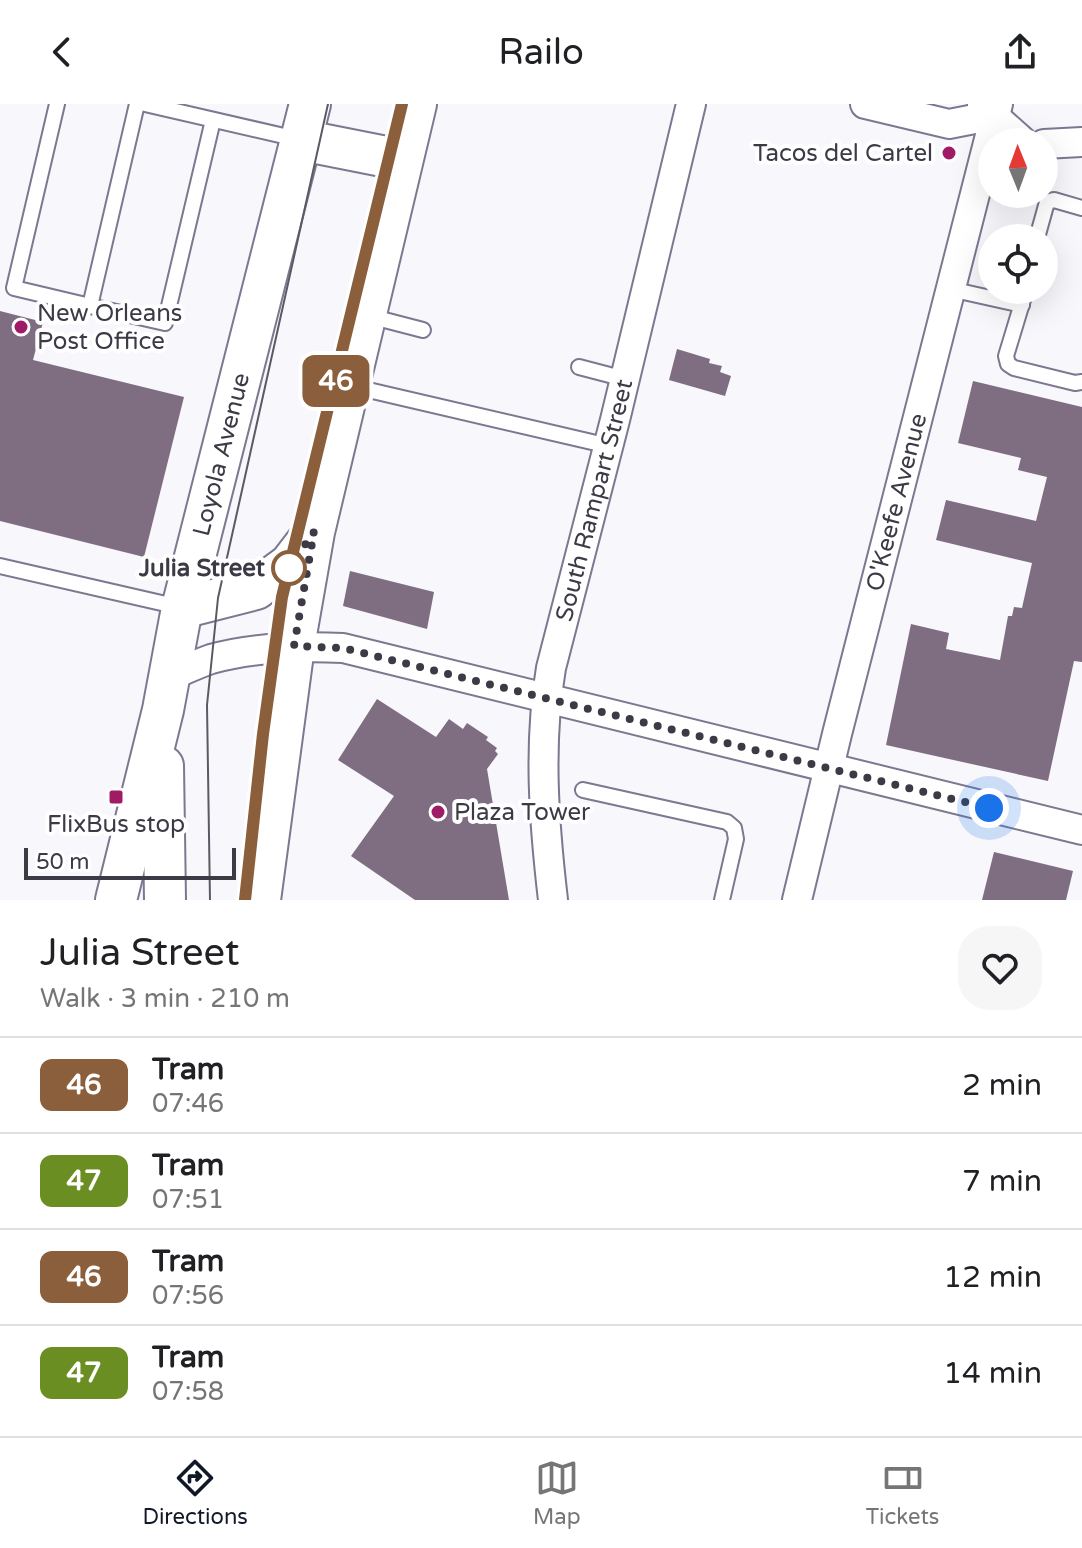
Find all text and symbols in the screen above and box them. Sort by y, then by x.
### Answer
icon: back [40,30,84,74]
icon: share [998,30,1042,74]
text: Railo [498,31,584,74]
north arrow [978,128,1058,208]
map controls [978,128,1058,304]
place label: Tacos del Cartel [753,139,933,168]
marker: Tacos del Cartel [940,144,958,162]
button: locate [978,224,1058,304]
place label: New Orleans Post Office [37,299,182,356]
marker: New Orleans Post Office [12,318,30,336]
line badge: 46 [300,355,372,407]
text: 46 [318,364,354,398]
street label: Loyola Avenue [187,370,256,539]
street label: South Rampart Street [550,376,639,624]
street label: O'Keefe Avenue [860,410,933,594]
marker: Julia Street [272,551,306,585]
place label: Julia Street [138,554,266,583]
marker: FlixBus stop [107,788,125,806]
your location [969,788,1009,828]
place label: Plaza Tower [454,798,591,827]
marker: Plaza Tower [429,803,447,821]
place label: FlixBus stop [47,810,185,839]
scale bar [24,844,236,880]
text: 50 m [36,849,90,875]
button: heart [958,926,1042,1010]
text: Julia Street [40,930,240,976]
text: Walk · 3 min · 210 m [40,983,290,1014]
text: Tram [152,1051,224,1088]
text: 2 min [962,1067,1042,1104]
text: 46 [66,1068,102,1102]
text: 07:46 [152,1088,224,1119]
text: Tram [152,1147,224,1184]
text: 7 min [962,1163,1042,1200]
text: 47 [66,1164,102,1198]
text: 07:51 [152,1184,224,1215]
text: Tram [152,1243,224,1280]
text: 12 min [943,1259,1042,1296]
text: 46 [66,1260,102,1294]
text: 07:56 [152,1280,224,1311]
text: Tram [152,1339,224,1376]
text: 14 min [943,1355,1042,1392]
text: 47 [66,1356,102,1390]
text: 07:58 [152,1376,224,1407]
tab: Directions [143,1456,248,1530]
tab: Map [533,1456,581,1530]
tab: Tickets [866,1456,939,1530]

